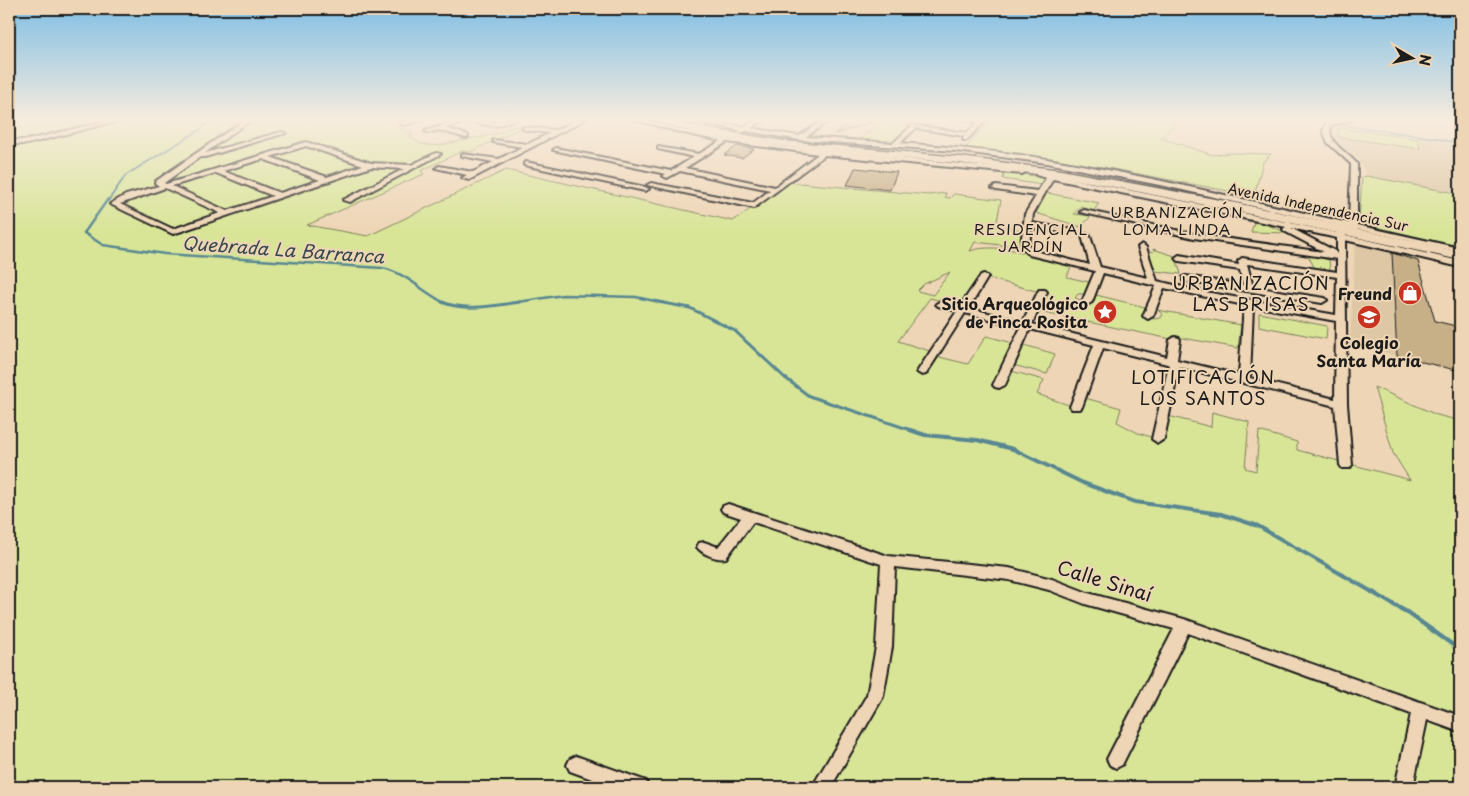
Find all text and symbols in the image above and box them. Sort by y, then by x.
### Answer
north arrow [1386,32,1436,82]
text: N [1414,53,1437,67]
street label: Avenida Independencia Sur [1226,178,1411,236]
district label: URBANIZACIÓN LOMA LINDA [1110,200,1244,240]
district label: RESIDENCIAL JARDÍN [974,217,1088,257]
water label: Quebrada La Barranca [181,228,386,270]
district label: URBANIZACIÓN LAS BRISAS [1172,269,1330,317]
shop icon: Freund [1397,280,1423,306]
place label: Freund [1338,281,1392,305]
place label: Sitio Arqueológico de Finca Rosita [941,291,1088,333]
place icon: Sitio Arqueológico de Finca Rosita [1092,299,1118,325]
school or university icon: Colegio Santa María [1356,304,1382,330]
place label: Colegio Santa María [1317,330,1421,372]
district label: LOTIFICACIÓN LOS SANTOS [1131,363,1275,411]
street label: Calle Sinaí [1054,552,1156,608]

